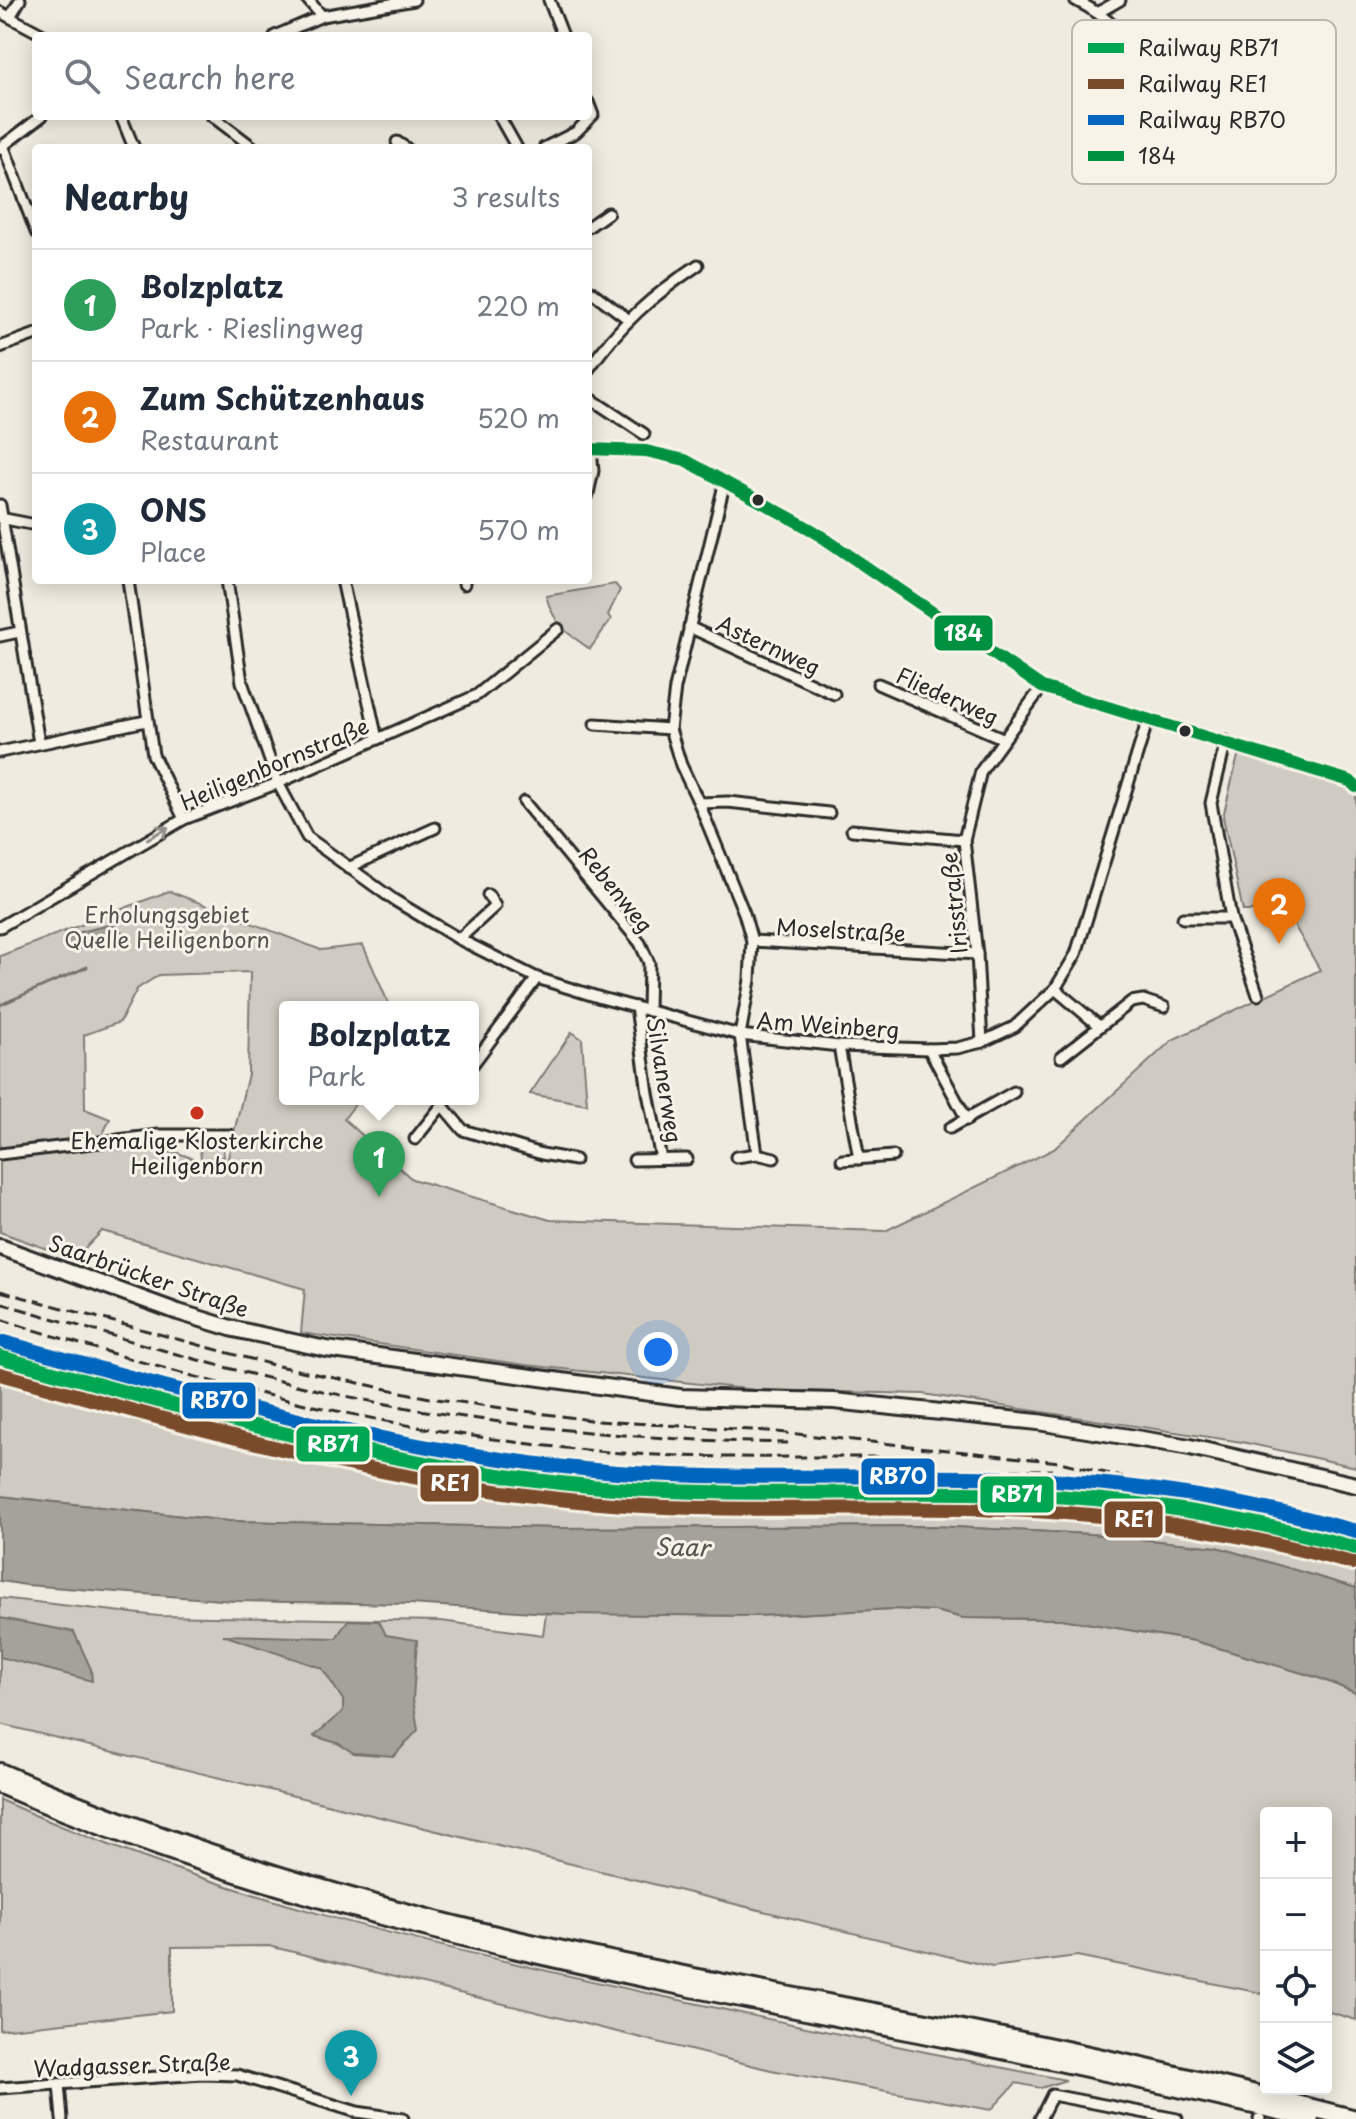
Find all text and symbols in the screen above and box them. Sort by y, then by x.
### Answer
legend [1072,20,1336,184]
text: Railway RB71 [1138,30,1279,63]
search box [32,32,592,120]
icon: search [60,54,104,98]
text: Search here [124,54,296,99]
text: Railway RE1 [1138,66,1267,99]
text: Railway RB70 [1138,102,1286,135]
text: 184 [1138,138,1176,171]
text: Nearby [64,170,189,222]
text: 3 results [452,177,560,216]
text: Bolzplatz [140,263,284,308]
text: 1 [84,286,96,325]
text: 220 m [476,286,560,325]
text: Park · Rieslingweg [140,308,364,347]
text: Zum Schützenhaus [140,375,425,420]
text: 2 [81,398,99,437]
text: 520 m [477,398,560,437]
text: Restaurant [140,420,279,459]
text: ONS [140,487,207,532]
unlabelled marker [750,492,766,508]
text: 3 [81,510,99,549]
text: 570 m [477,510,560,549]
text: Place [140,532,206,571]
street label: Asternweg [712,606,826,682]
line badge: 184 [933,614,994,652]
text: 184 [943,615,983,648]
street label: Fliederweg [891,658,1005,732]
street label: Heiligenbornstraße [175,708,373,818]
unlabelled marker [1177,723,1193,739]
one-way arrow [146,825,170,840]
street label: Rebenweg [572,839,662,939]
street label: Irisstraße [931,851,975,955]
pin: 2 [1253,878,1305,944]
park label: Erholungsgebiet Quelle Heiligenborn [64,897,270,955]
street label: Moselstraße [775,909,907,949]
popup [279,1001,479,1105]
street label: Am Weinberg [756,1003,900,1045]
text: Bolzplatz [307,1011,451,1056]
street label: Silvanerweg [640,1015,692,1145]
text: Park [307,1056,365,1095]
marker: Ehemalige Klosterkirche Heiligenborn [188,1104,206,1122]
place label: Ehemalige Klosterkirche Heiligenborn [70,1123,324,1181]
pin: 1 [353,1131,405,1197]
street label: Saarbrücker Straße [44,1225,254,1325]
your location [638,1332,678,1372]
line badge: RB70 [181,1381,257,1420]
text: RB70 [190,1382,248,1415]
line badge: RB71 [295,1425,371,1463]
text: RB71 [307,1426,359,1459]
line badge: RB70 [860,1457,936,1496]
text: RB70 [869,1458,927,1491]
line badge: RE1 [419,1464,480,1503]
text: RE1 [430,1465,470,1498]
line badge: RB71 [979,1475,1055,1514]
text: RB71 [991,1476,1043,1509]
line badge: RE1 [1103,1500,1164,1539]
text: RE1 [1114,1501,1154,1534]
water label: Saar [654,1528,713,1565]
map controls [1260,1807,1332,2095]
button: + [1260,1807,1332,1879]
button: − [1260,1879,1332,1951]
button: locate [1260,1951,1332,2023]
button: layers [1260,2023,1332,2095]
pin: 3 [325,2030,377,2096]
street label: Wadgasser Straße [33,2044,231,2084]

